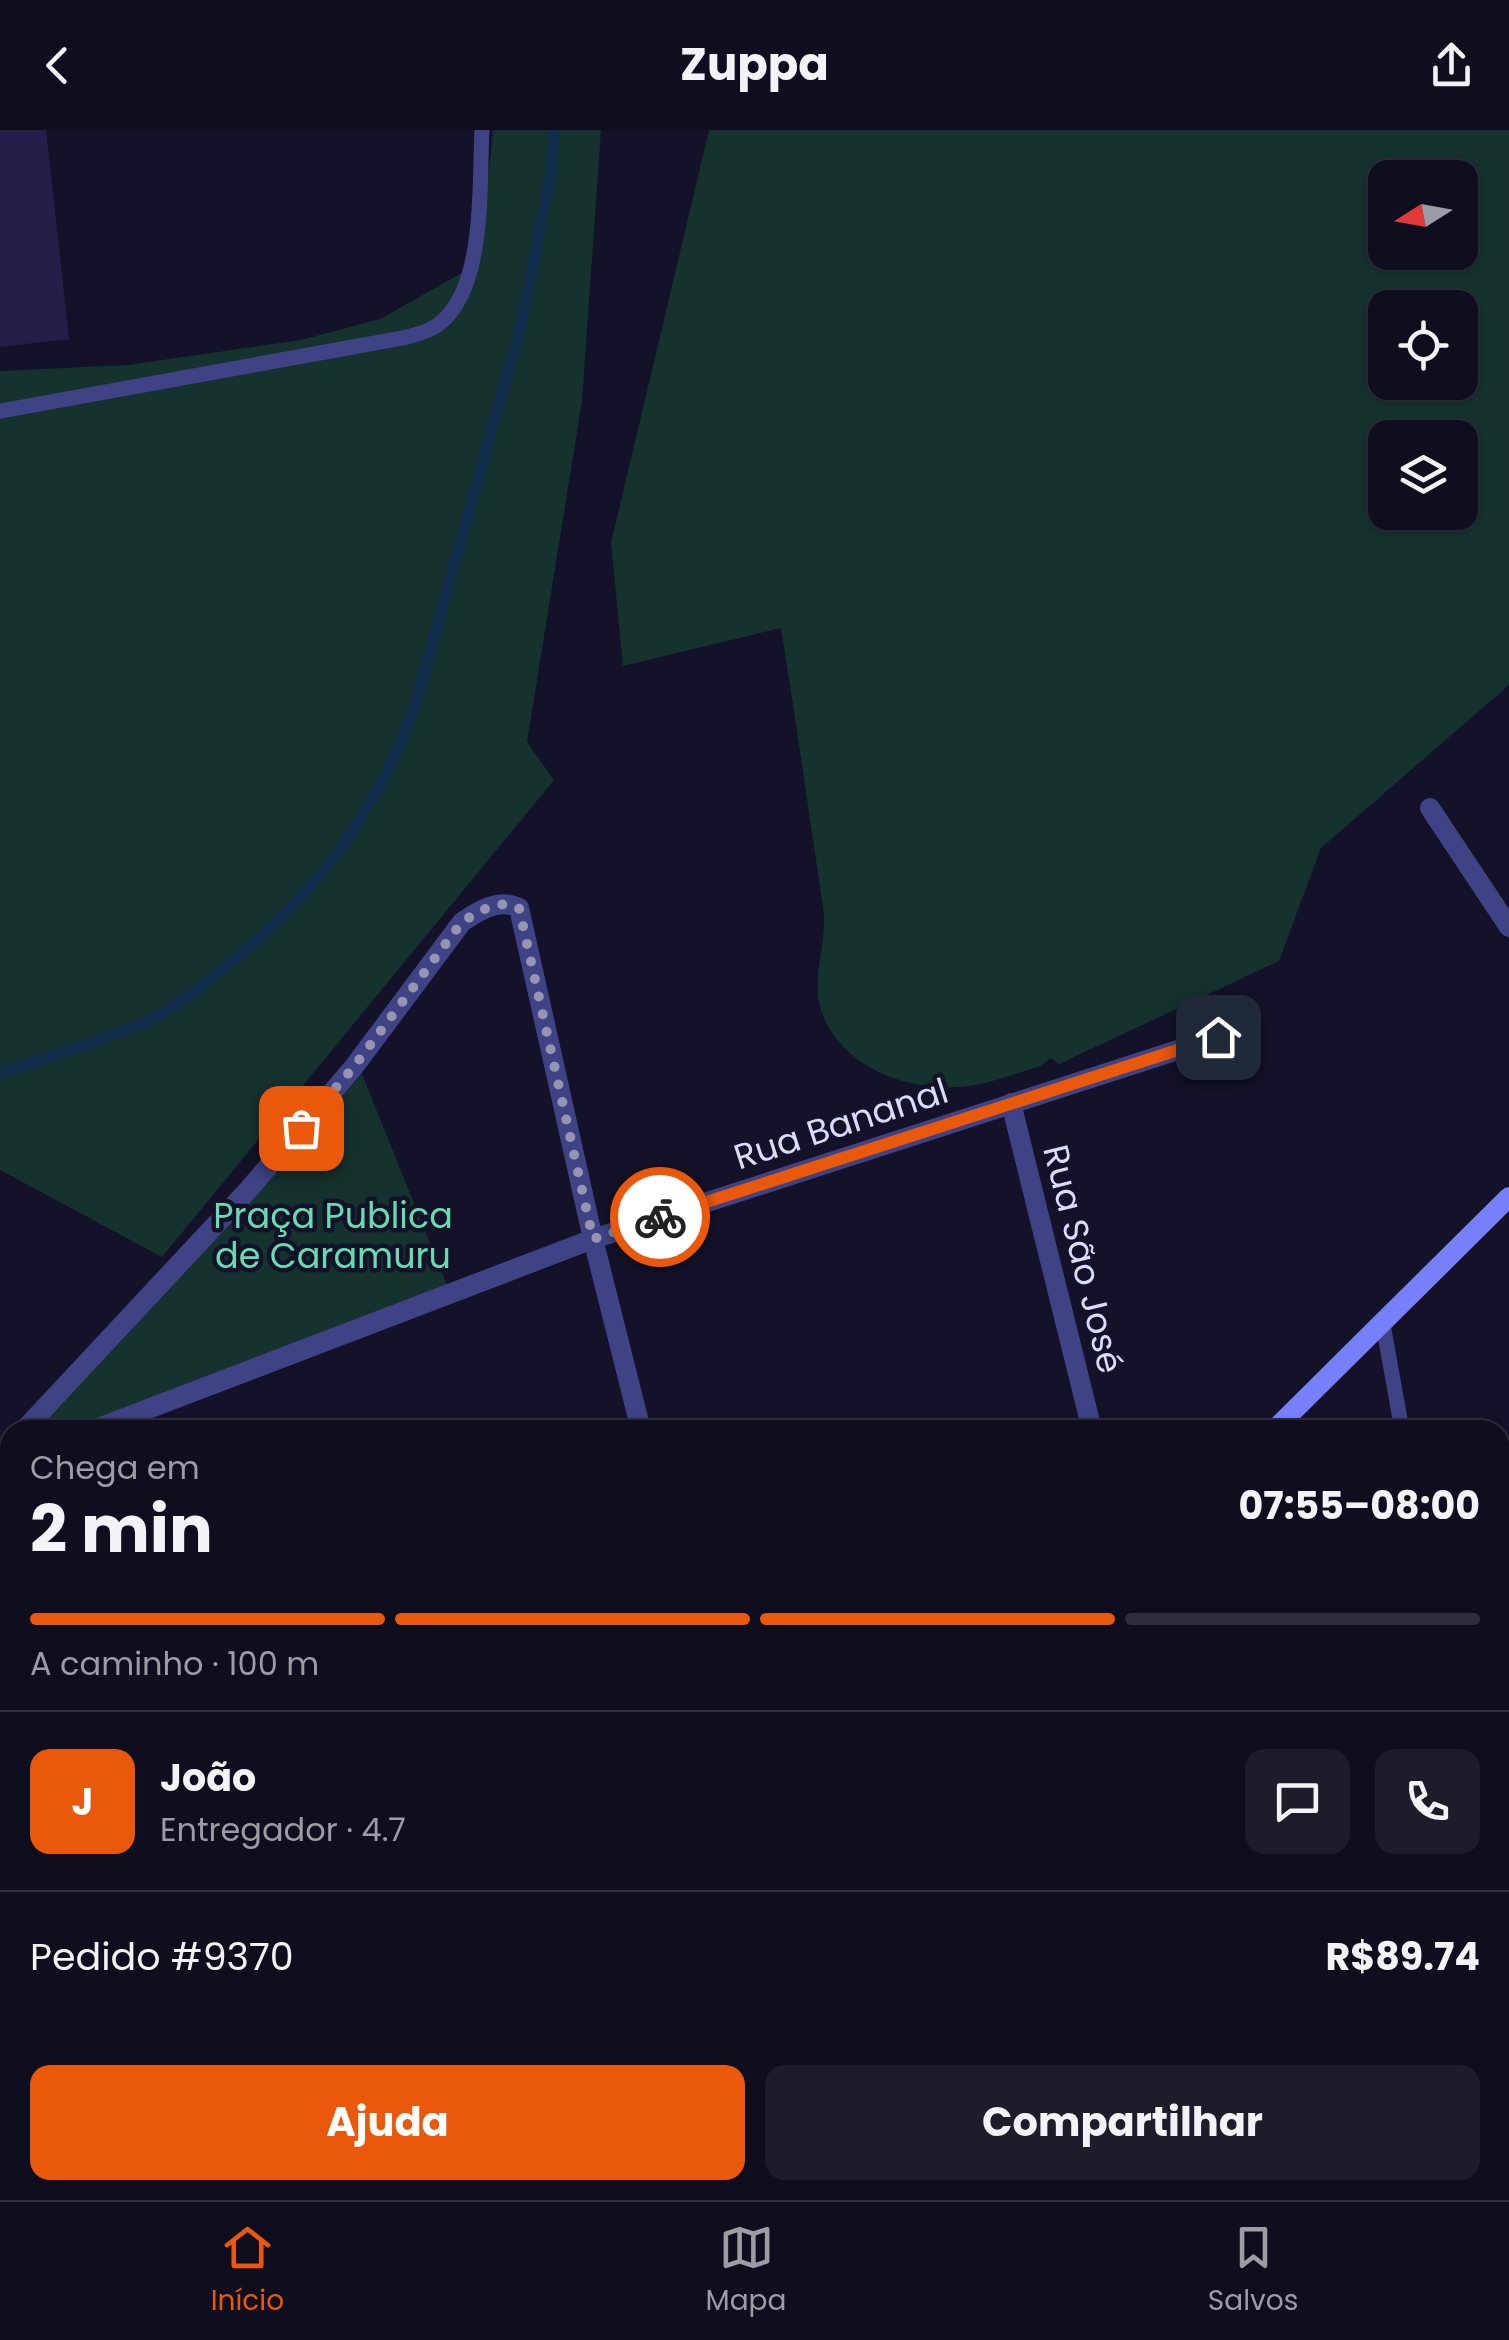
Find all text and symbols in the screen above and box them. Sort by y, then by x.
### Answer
text: Zuppa [680,33,829,96]
icon: back [30,38,85,93]
icon: share [1424,38,1479,93]
north arrow [1368,160,1478,270]
map controls [1368,160,1478,530]
button: locate [1368,290,1478,400]
button: layers [1368,420,1478,530]
pin [1176,995,1261,1080]
icon: home [1191,1010,1246,1065]
street label: Rua Bananal [727,1066,954,1181]
pin [259,1086,344,1171]
icon: bag [274,1101,329,1156]
street label: Rua São José [1031,1140,1136,1378]
courier [610,1167,710,1267]
icon: bike [633,1190,688,1245]
park label: Praça Publica de Caramuru [213,1191,453,1280]
text: Chega em [30,1445,200,1490]
text: 07:55–08:00 [1239,1479,1480,1532]
text: 2 min [30,1484,213,1575]
text: A caminho · 100 m [30,1641,319,1686]
button: chat [1245,1749,1350,1854]
button: phone [1375,1749,1480,1854]
text: João [160,1751,256,1804]
text: J [72,1775,93,1828]
text: Entregador · 4.7 [160,1807,406,1852]
text: Pedido #9370 [30,1930,294,1983]
text: R$89.74 [1325,1930,1480,1983]
button: Ajuda [30,2065,745,2180]
button: Compartilhar [765,2065,1480,2180]
tab: Início [211,2220,284,2322]
tab: Mapa [706,2220,786,2322]
tab: Salvos [1208,2220,1298,2322]

